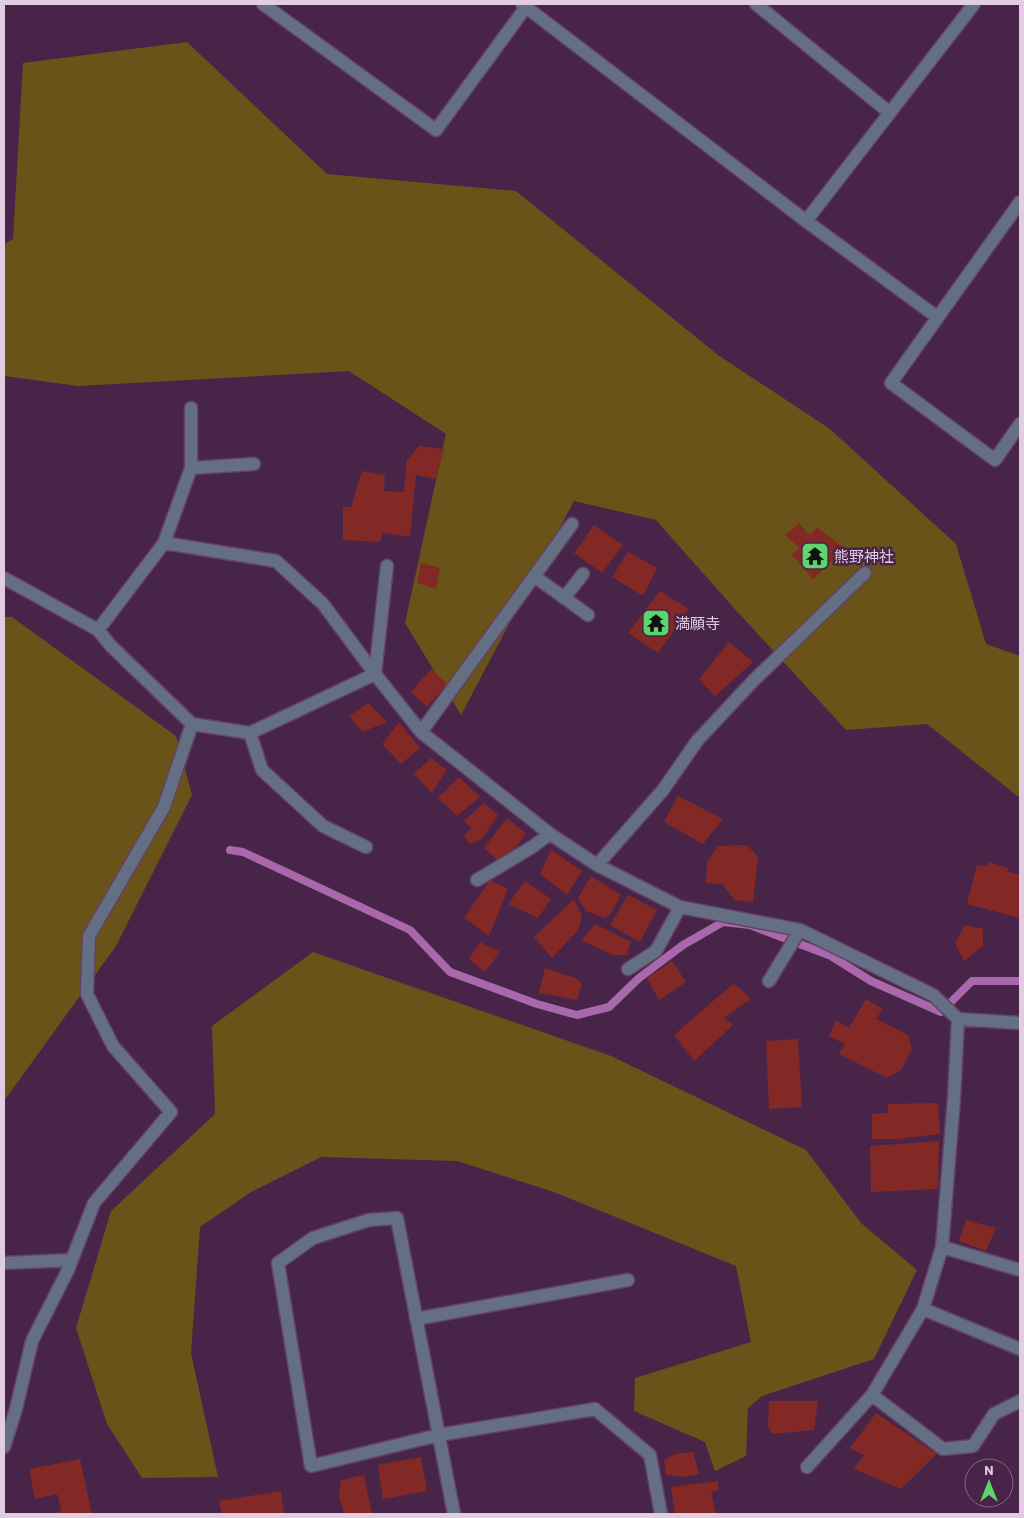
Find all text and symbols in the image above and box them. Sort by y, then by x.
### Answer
temple icon: 熊野神社 [800,541,830,571]
place label: 熊野神社 [834,547,894,565]
temple icon: 満願寺 [641,608,671,638]
place label: 満願寺 [675,614,720,632]
north arrow [964,1458,1014,1508]
text: N [984,1461,994,1478]

